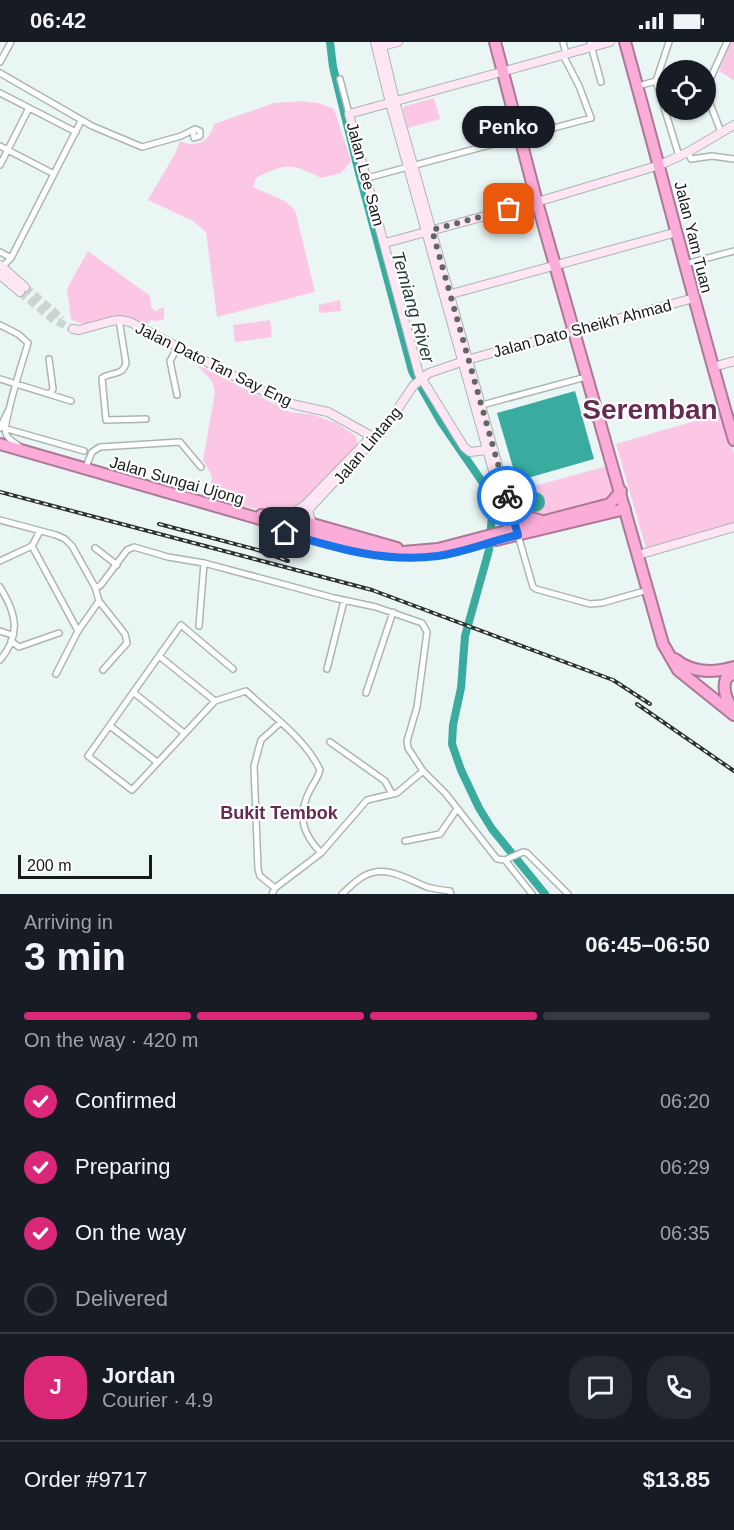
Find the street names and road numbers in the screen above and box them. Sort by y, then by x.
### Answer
street label: Jalan Lee Sam [343,120,388,228]
street label: Jalan Yam Tuan [671,180,716,295]
street label: Jalan Dato Sheikh Ahmad [491,296,673,361]
street label: Jalan Dato Tan Say Eng [133,319,295,410]
street label: Jalan Lintang [330,403,404,487]
street label: Jalan Sungai Ujong [108,453,246,508]

